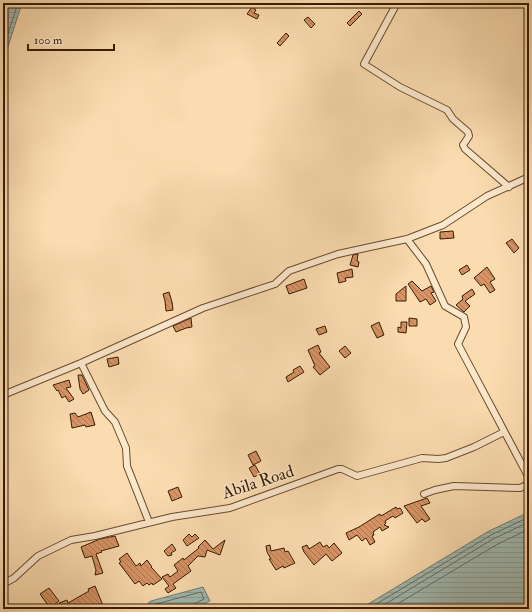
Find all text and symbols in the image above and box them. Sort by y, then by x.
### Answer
scale bar [28,26,114,52]
text: 100 m [34,33,63,48]
street label: Abila Road [219,460,297,504]

